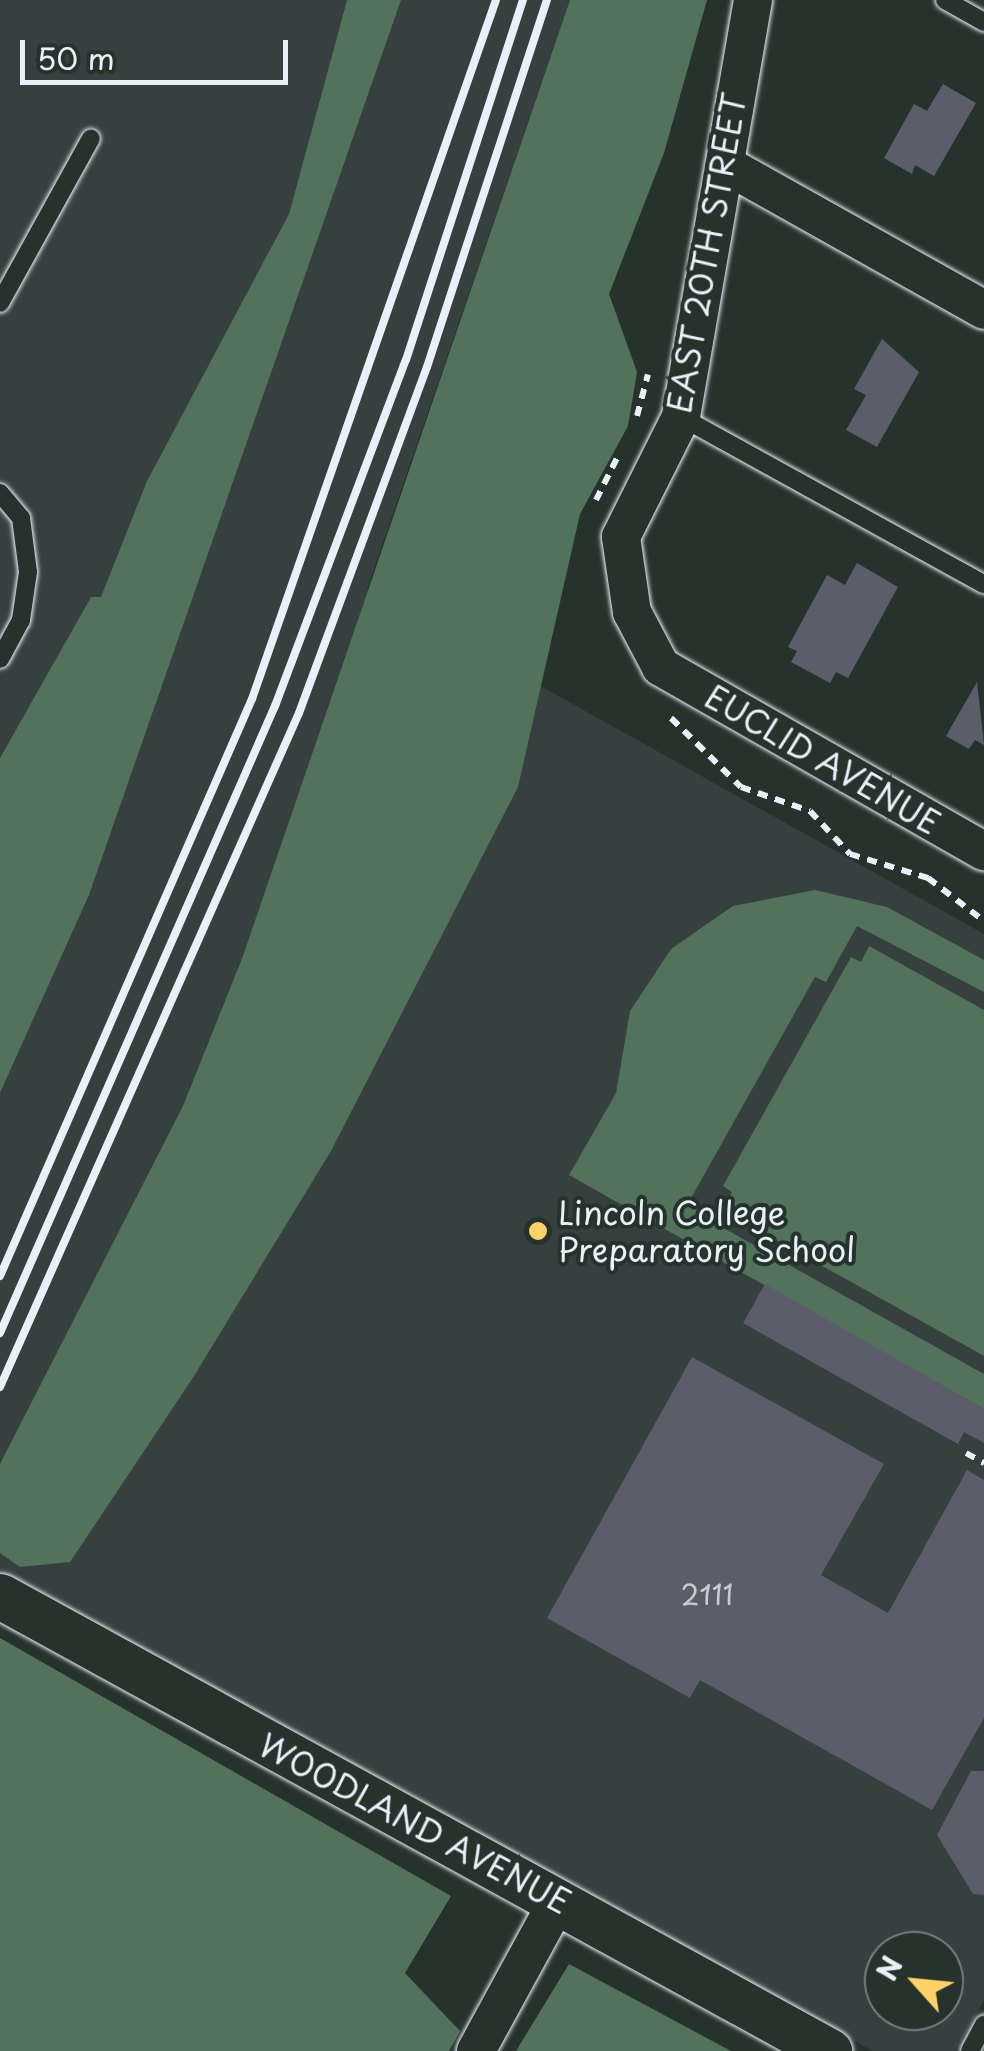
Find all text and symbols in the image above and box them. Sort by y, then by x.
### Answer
scale bar [25,20,292,82]
text: 50 m [37,35,115,80]
street label: EAST 20TH STREET [659,91,753,415]
street label: EUCLID AVENUE [699,676,947,842]
place label: Lincoln College Preparatory School [558,1194,856,1269]
marker: Lincoln College Preparatory School [527,1220,549,1242]
house number: 2111 [681,1577,733,1611]
street label: WOODLAND AVENUE [254,1725,576,1921]
north arrow [864,1931,964,2031]
text: N [864,1948,913,1988]

